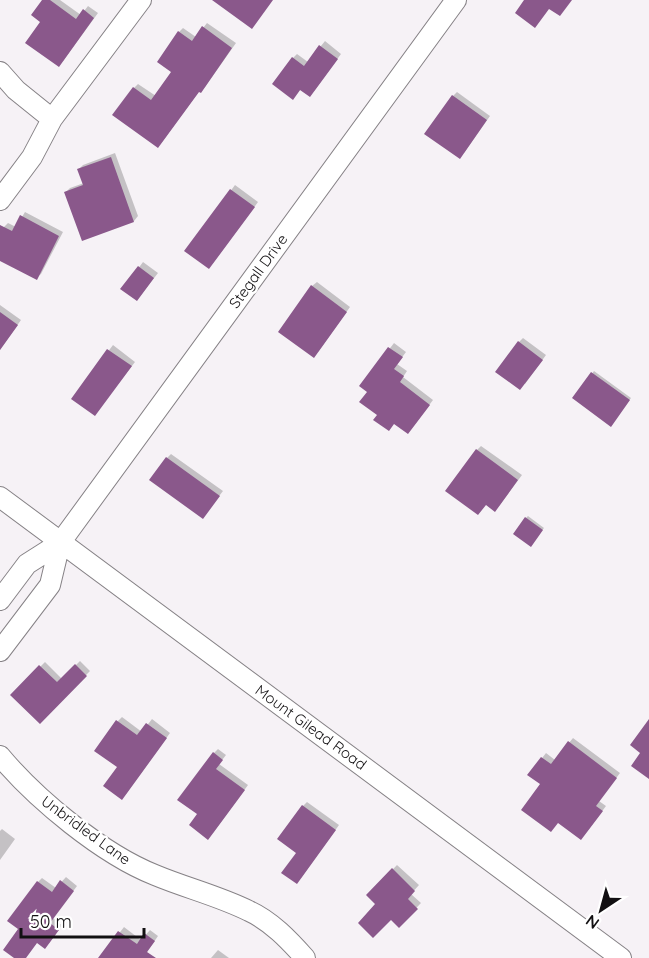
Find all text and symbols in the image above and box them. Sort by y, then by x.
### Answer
street label: Stegall Drive [225,230,291,312]
street label: Mount Gilead Road [252,680,370,774]
street label: Unbridled Lane [38,791,134,869]
north arrow [571,880,631,940]
scale bar [21,901,144,939]
text: 50 m [30,910,72,933]
text: N [582,911,603,934]

